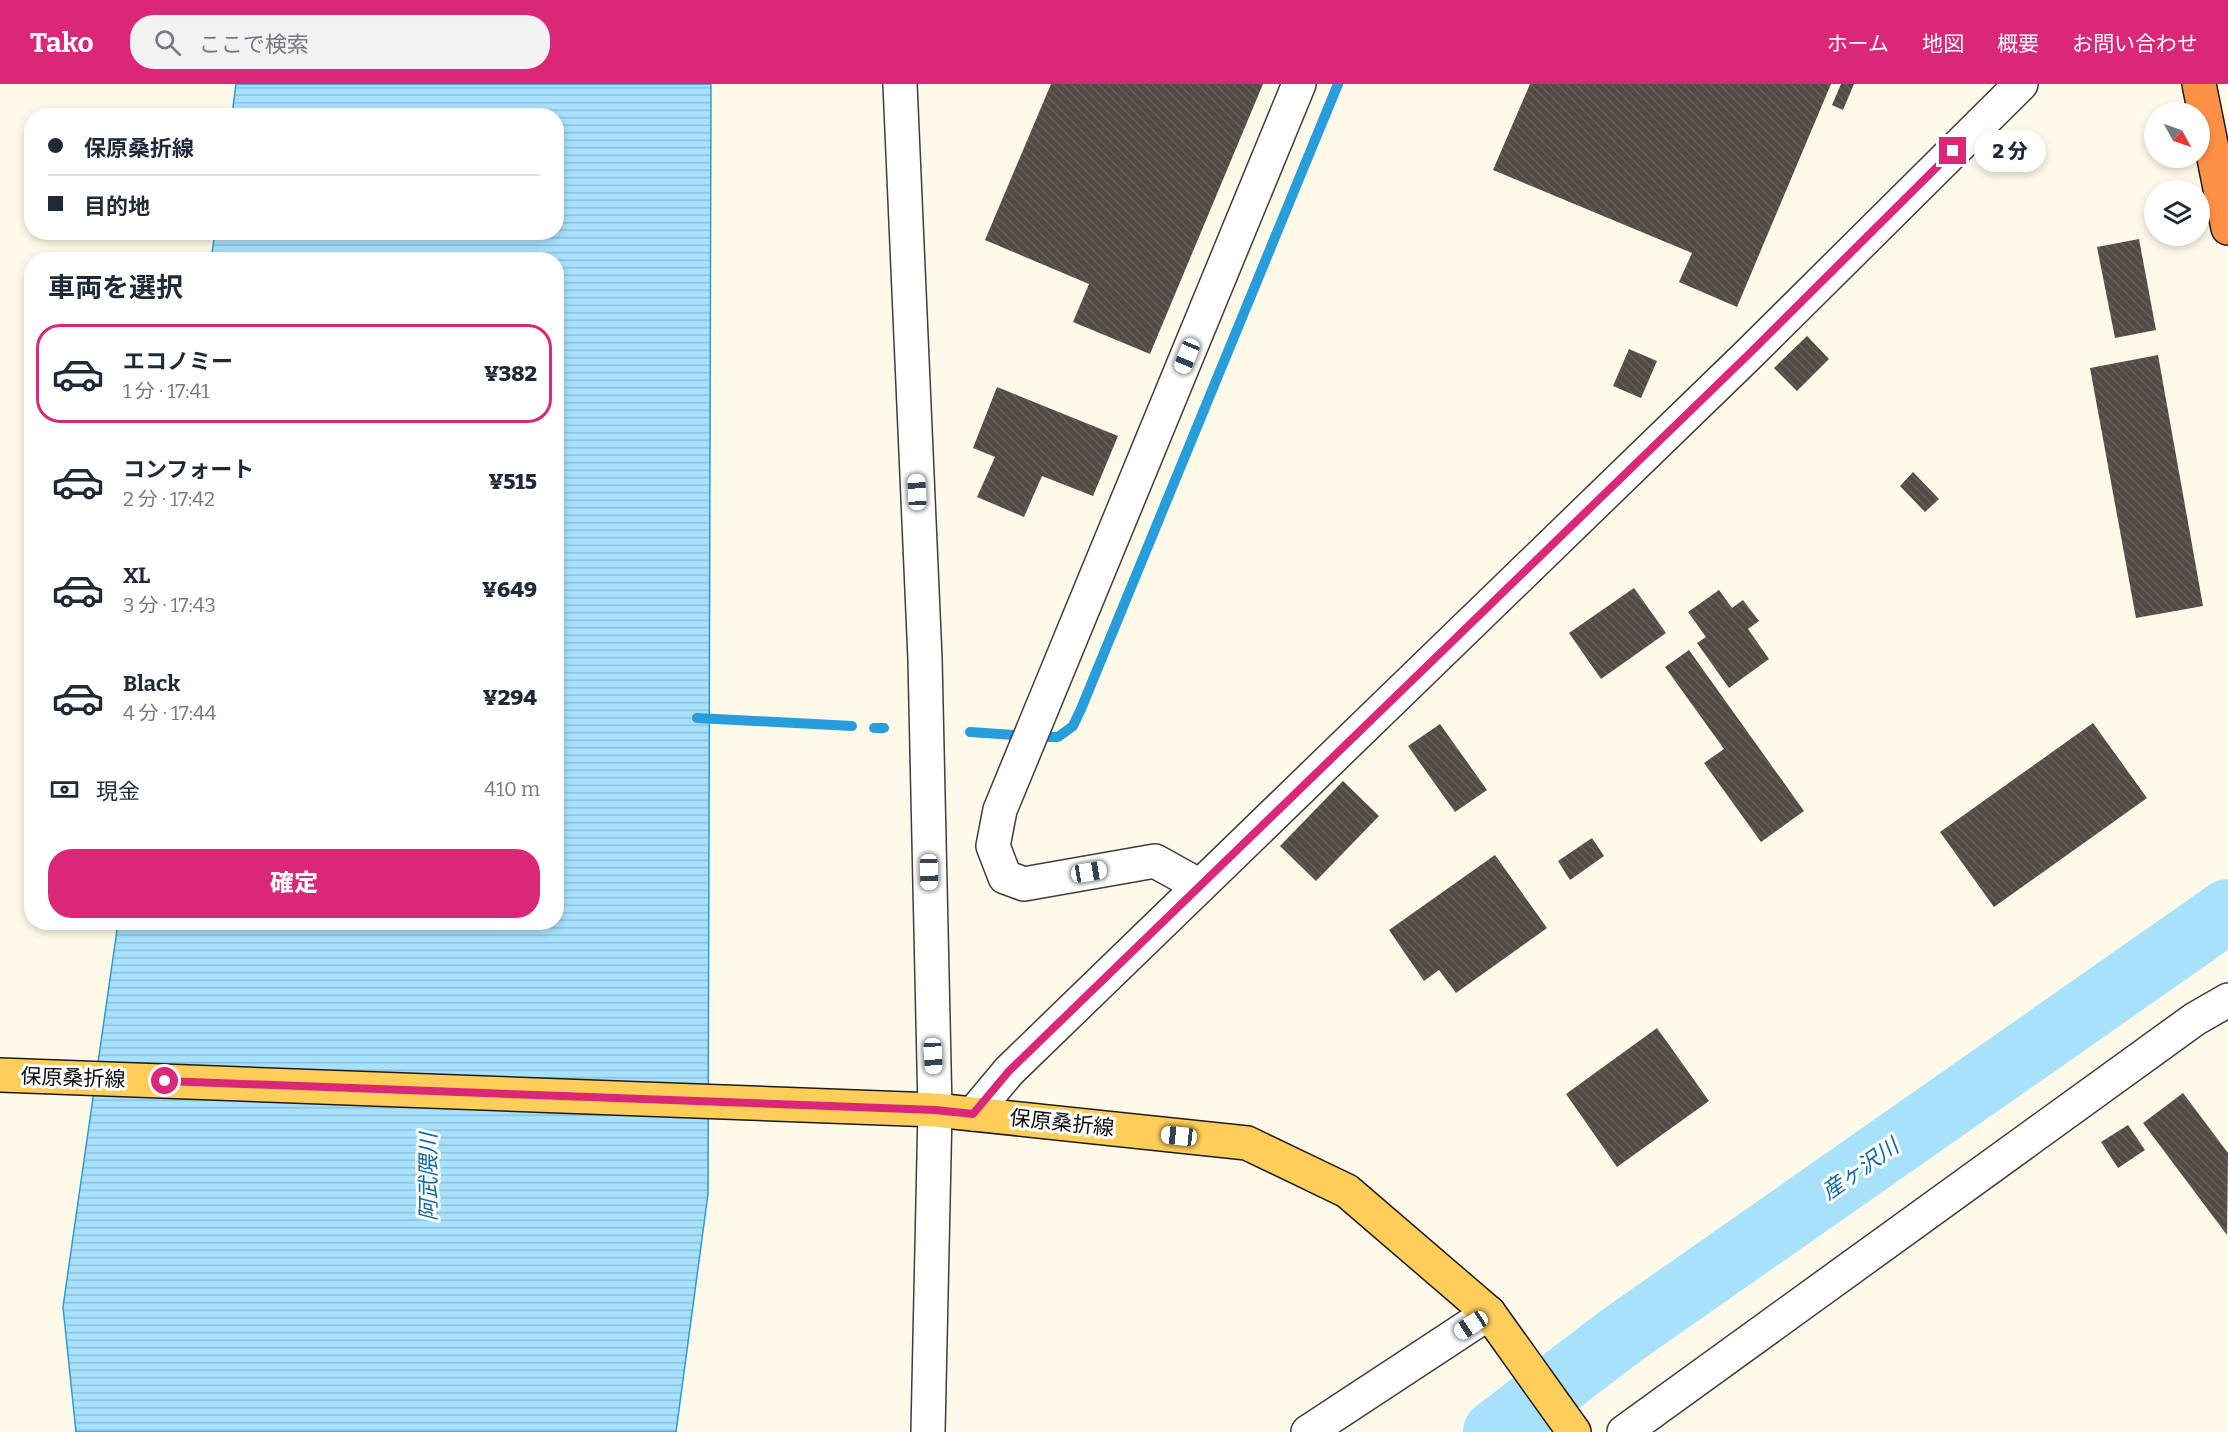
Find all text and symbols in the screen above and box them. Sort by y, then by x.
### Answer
search box [130,15,550,69]
text: Tako [30,26,94,59]
icon: search [151,26,184,59]
text: ここで検索 [199,31,309,58]
text: ホーム [1827,31,1889,57]
text: 地図 [1922,31,1964,57]
text: 概要 [1997,31,2039,57]
text: お問い合わせ [2072,31,2198,57]
north arrow [2144,102,2210,168]
map controls [2144,102,2210,246]
callout: 2 分 [1974,130,2046,172]
text: 保原桑折線 [84,135,194,162]
route end [1939,137,1966,164]
text: 2 分 [1993,139,2027,163]
button: layers [2144,180,2210,246]
text: 目的地 [84,193,150,220]
text: 車両を選択 [48,272,183,304]
car [1172,336,1202,376]
icon: car [51,347,105,401]
text: エコノミー [123,348,233,375]
text: ¥382 [484,360,537,387]
text: 1 分 · 17:41 [123,379,209,403]
icon: car [51,455,105,509]
text: コンフォート [123,456,254,483]
text: ¥515 [488,468,537,495]
car [907,474,927,510]
text: 2 分 · 17:42 [123,487,215,511]
text: XL [123,562,150,589]
icon: car [51,563,105,617]
text: ¥649 [482,576,537,603]
text: 3 分 · 17:43 [123,593,216,617]
text: Black [123,670,180,697]
icon: car [51,671,105,725]
text: ¥294 [483,684,537,711]
text: 4 分 · 17:44 [123,701,217,725]
icon: cash [48,773,81,806]
text: 410 m [484,777,540,801]
text: 現金 [96,778,140,805]
button: 確定 [48,849,540,918]
car [920,854,938,890]
car [1070,860,1108,884]
car [923,1038,943,1074]
street label: 保原桑折線 [20,1063,126,1093]
route start [151,1067,178,1094]
street label: 保原桑折線 [1008,1105,1116,1141]
car [1160,1125,1198,1147]
water label: 阿武隈川 [415,1131,442,1221]
water label: 産ヶ沢川 [1816,1132,1905,1205]
car [1451,1308,1491,1342]

